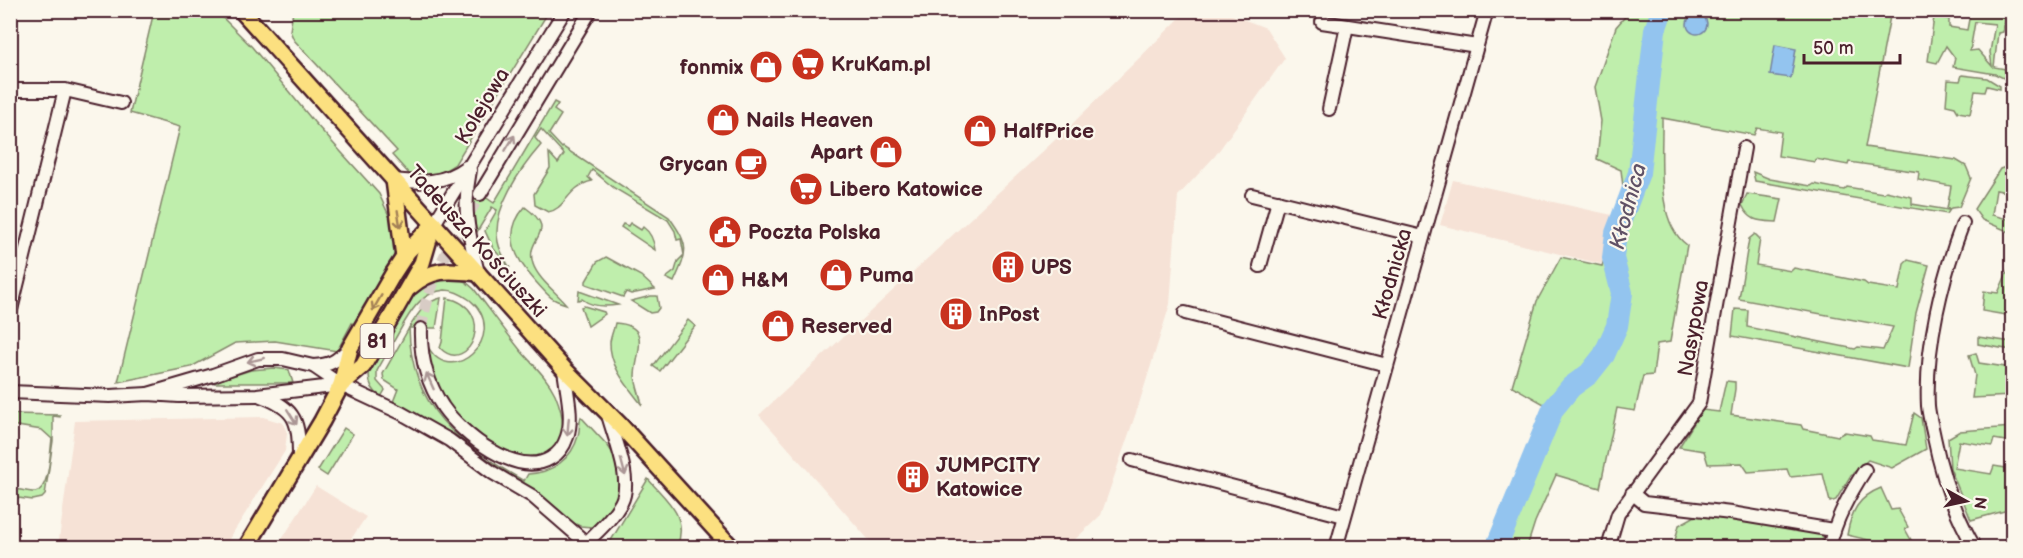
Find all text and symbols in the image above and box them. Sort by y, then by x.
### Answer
scale bar [1804,27,1900,65]
text: 50 m [1813,38,1854,59]
supermarket icon: KruKam.pl [790,46,826,82]
shop icon: fonmix [748,49,784,85]
place label: KruKam.pl [831,52,931,77]
place label: fonmix [680,55,744,80]
street label: Kolejowa [450,63,515,149]
shop icon: Nails Heaven [705,102,741,138]
place label: Nails Heaven [746,108,873,133]
shop icon: HalfPrice [962,113,998,149]
place label: HalfPrice [1003,119,1094,144]
shop icon: Apart [868,134,904,170]
one-way arrow [505,135,517,152]
place label: Apart [810,140,863,165]
cafe icon: Grycan [733,146,769,182]
place label: Grycan [659,152,728,177]
street label: Tadeusza Kościuszki [402,160,552,323]
water label: Kłodnica [1604,160,1653,253]
supermarket icon: Libero Katowice [788,171,824,207]
place label: Libero Katowice [829,177,983,202]
one-way arrow [393,208,404,228]
public building icon: Poczta Polska [707,214,743,250]
place label: Poczta Polska [748,220,881,245]
street label: Kłodnicka [1368,226,1417,323]
building icon: UPS [990,249,1026,285]
place label: UPS [1031,255,1072,280]
shop icon: Puma [818,257,854,293]
shop icon: H&M [700,262,736,298]
place label: Puma [859,263,914,288]
place label: H&M [741,268,789,293]
street label: Nasypowa [1673,278,1714,378]
one-way arrow [371,293,382,311]
building icon: InPost [938,296,974,332]
place label: InPost [979,302,1039,327]
shop icon: Reserved [760,308,796,344]
place label: Reserved [801,314,892,339]
road number: 81 [360,324,394,358]
one-way arrow [246,355,266,366]
one-way arrow [424,373,435,391]
one-way arrow [287,408,299,425]
one-way arrow [562,417,573,436]
place label: JUMPCITY Katowice [936,453,1041,502]
one-way arrow [618,457,629,476]
building icon: JUMPCITY Katowice [895,459,931,495]
north arrow [1936,471,1996,531]
text: N [1969,496,1990,510]

